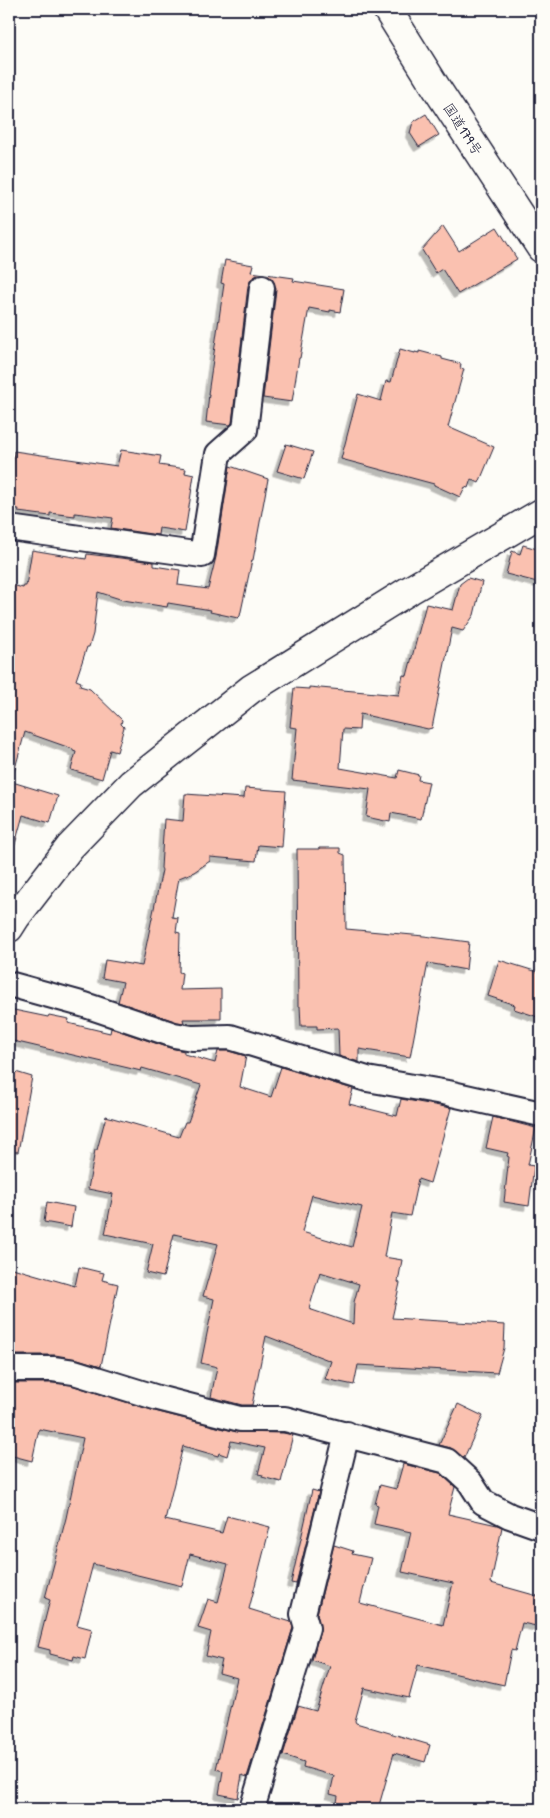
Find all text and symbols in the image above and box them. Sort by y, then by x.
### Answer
street label: 国道179号 [439,99,487,159]

